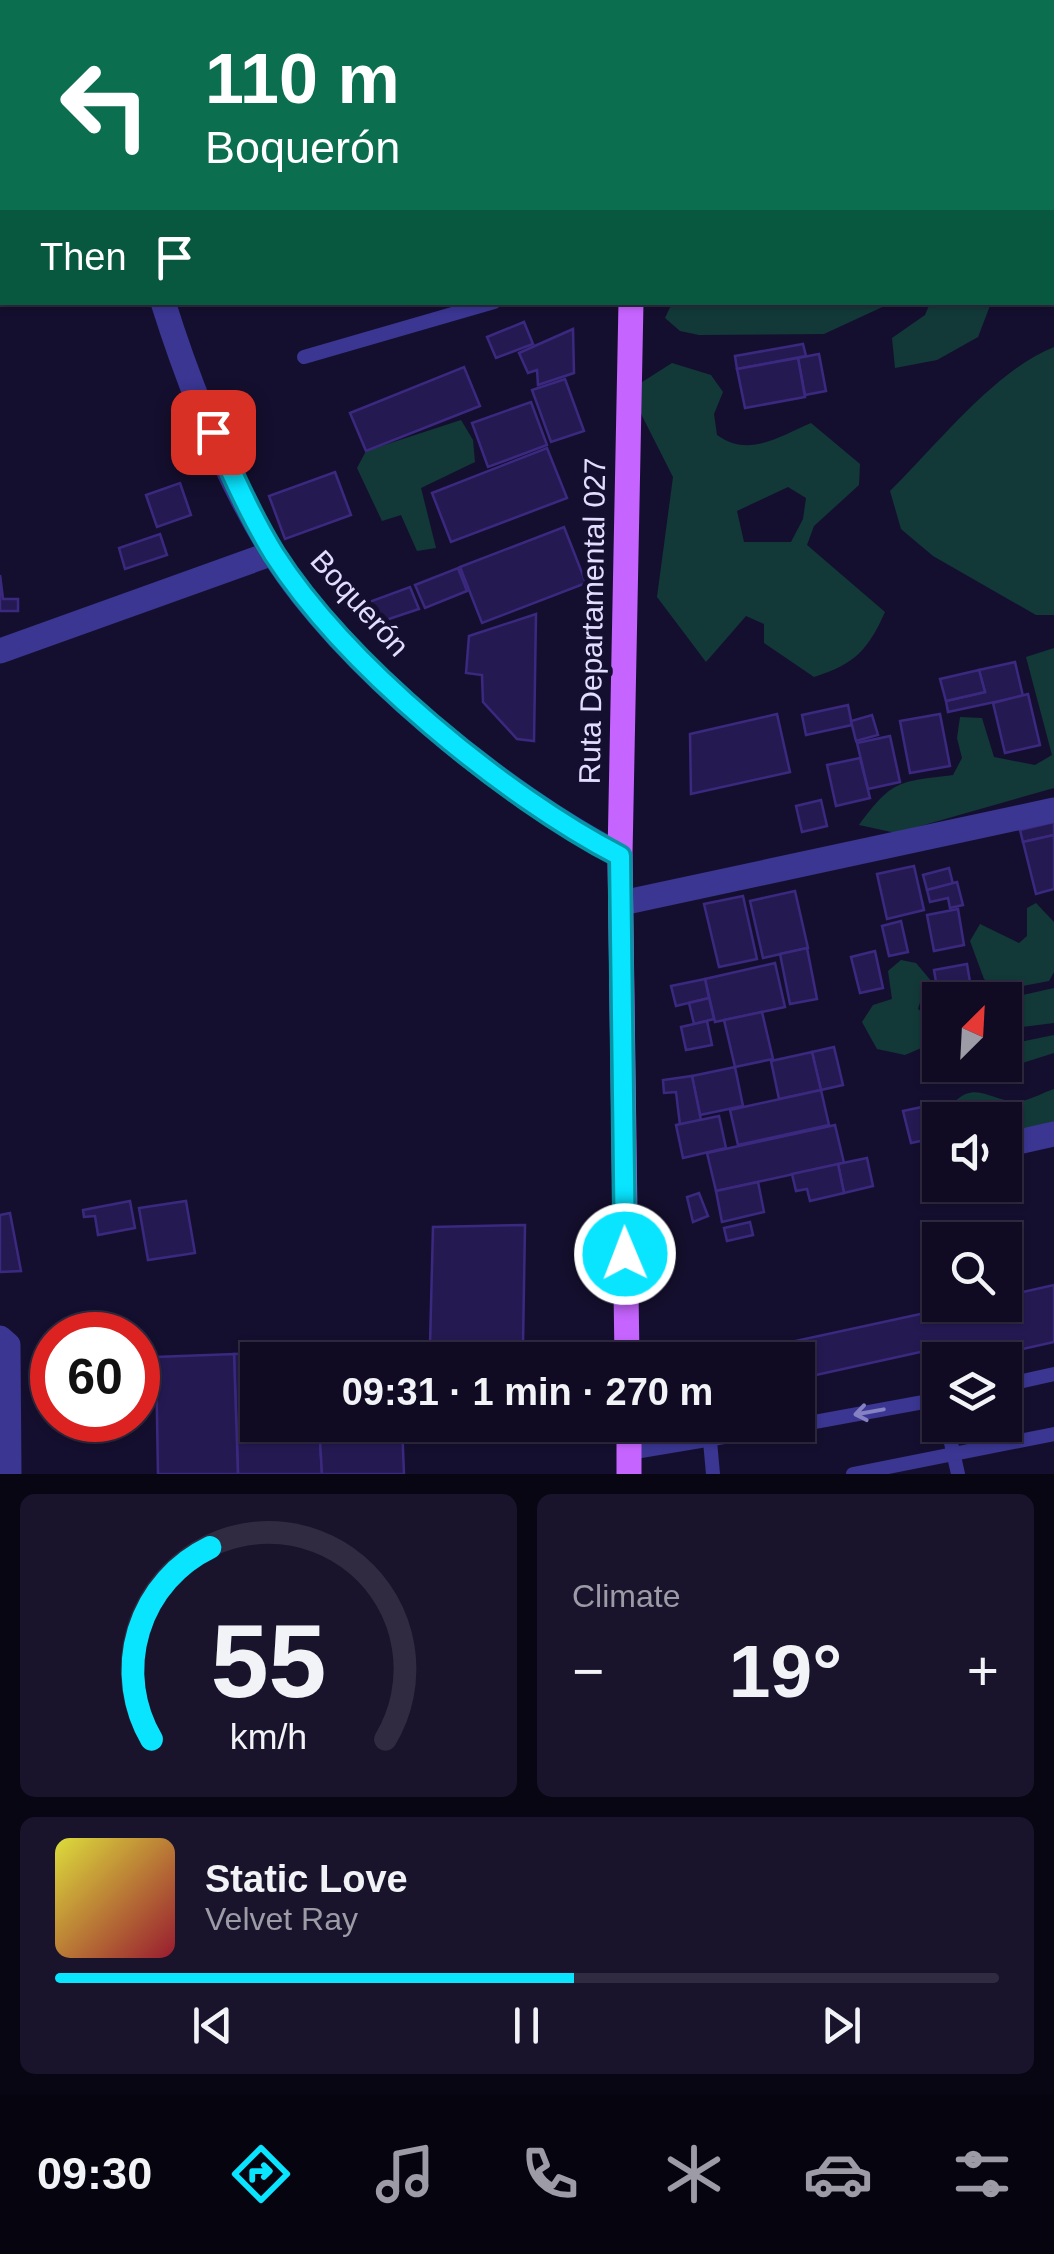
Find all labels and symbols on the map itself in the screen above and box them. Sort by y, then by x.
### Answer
pin [171,390,256,475]
street label: Ruta Departamental 027 [573,457,611,785]
street label: Boquerón [304,544,416,662]
north arrow [922,982,1022,1082]
position arrow [573,1202,677,1306]
speed limit sign: 60 [30,1312,160,1442]
one-way arrow [853,1403,886,1422]

